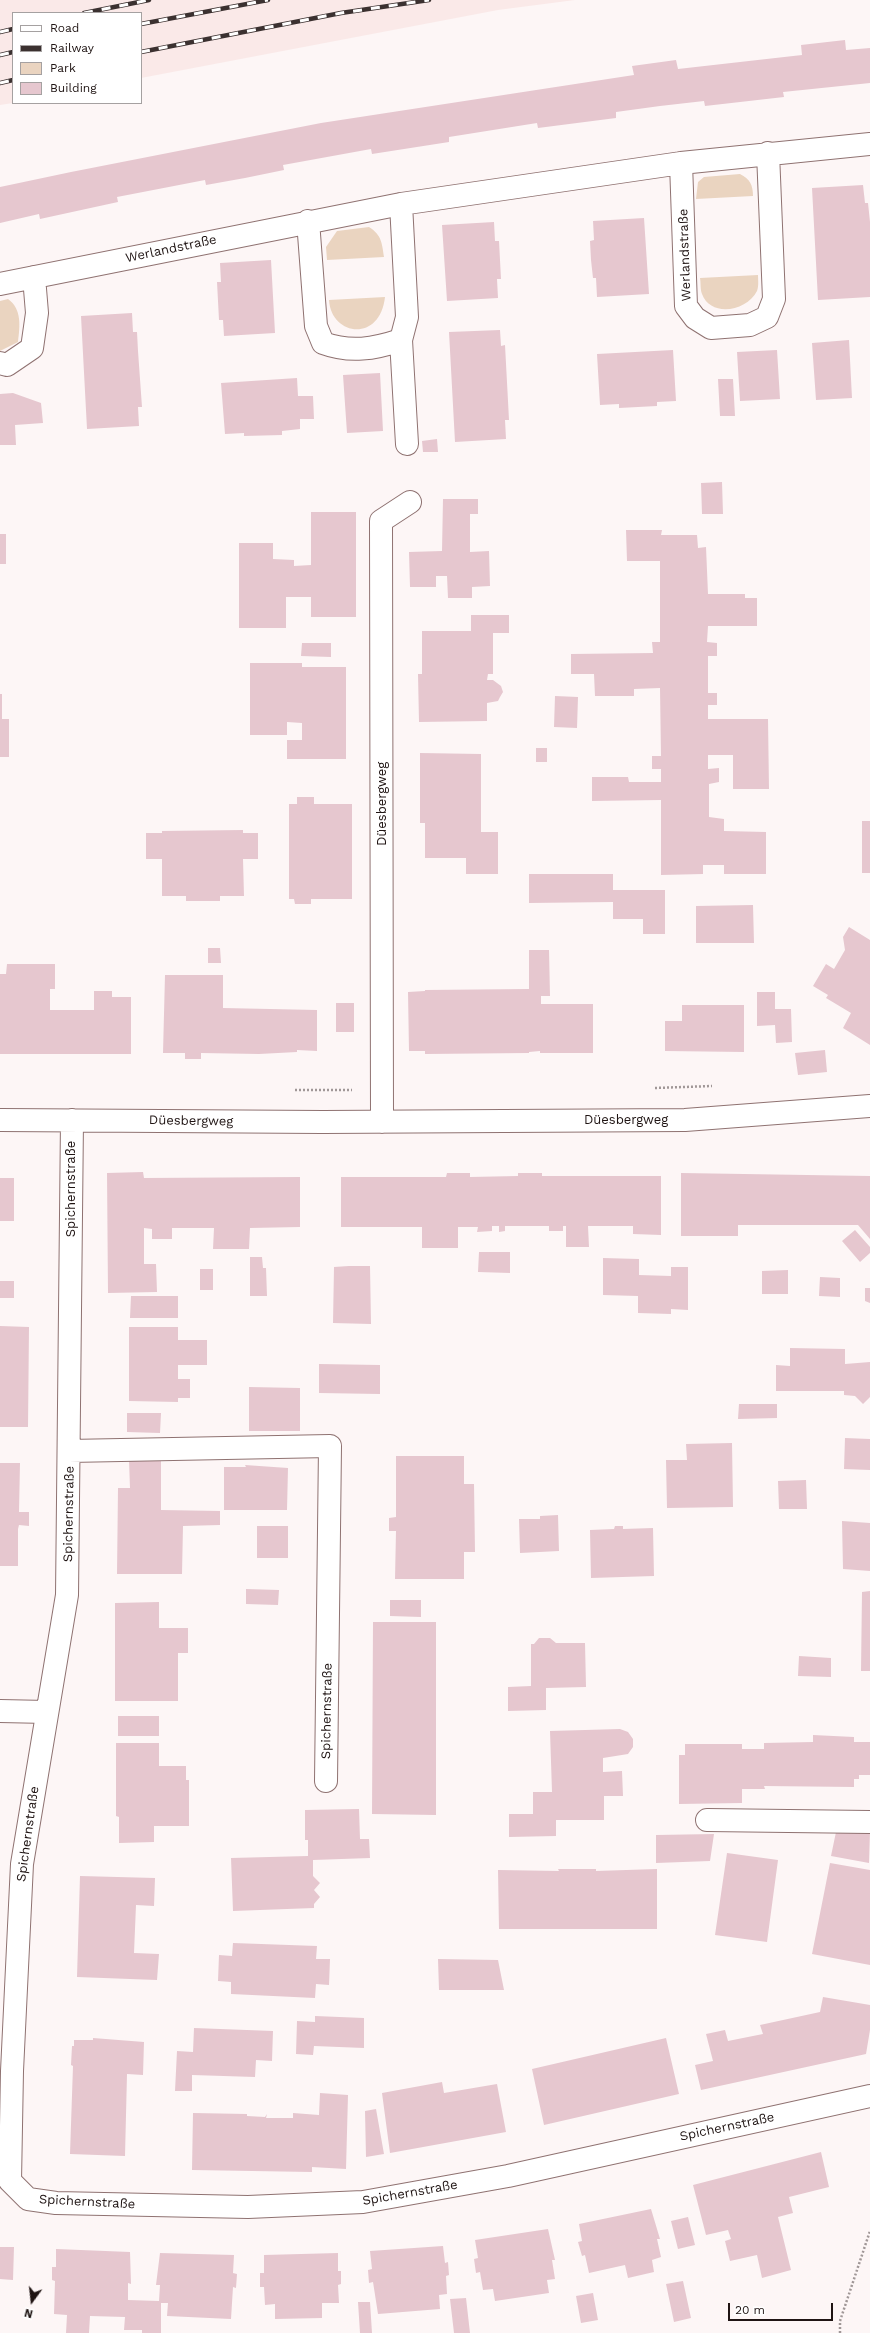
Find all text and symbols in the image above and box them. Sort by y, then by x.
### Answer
legend [12,12,142,104]
text: Road [50,21,79,35]
text: Railway [50,41,94,55]
text: Park [50,61,76,75]
text: Building [50,81,97,95]
street label: Werlandstraße [676,208,694,302]
street label: Werlandstraße [124,232,218,266]
street label: Düesbergweg [374,762,390,846]
street label: Düesbergweg [149,1112,233,1130]
street label: Düesbergweg [584,1112,668,1128]
street label: Spichernstraße [63,1141,79,1237]
street label: Spichernstraße [60,1466,78,1562]
street label: Spichernstraße [318,1663,336,1759]
street label: Spichernstraße [14,1785,42,1883]
street label: Spichernstraße [678,2109,776,2145]
street label: Spichernstraße [361,2177,459,2209]
street label: Spichernstraße [38,2192,136,2212]
north arrow [12,2281,52,2321]
scale bar [730,2295,835,2321]
text: 20 m [735,2303,765,2317]
text: N [23,2306,34,2320]

